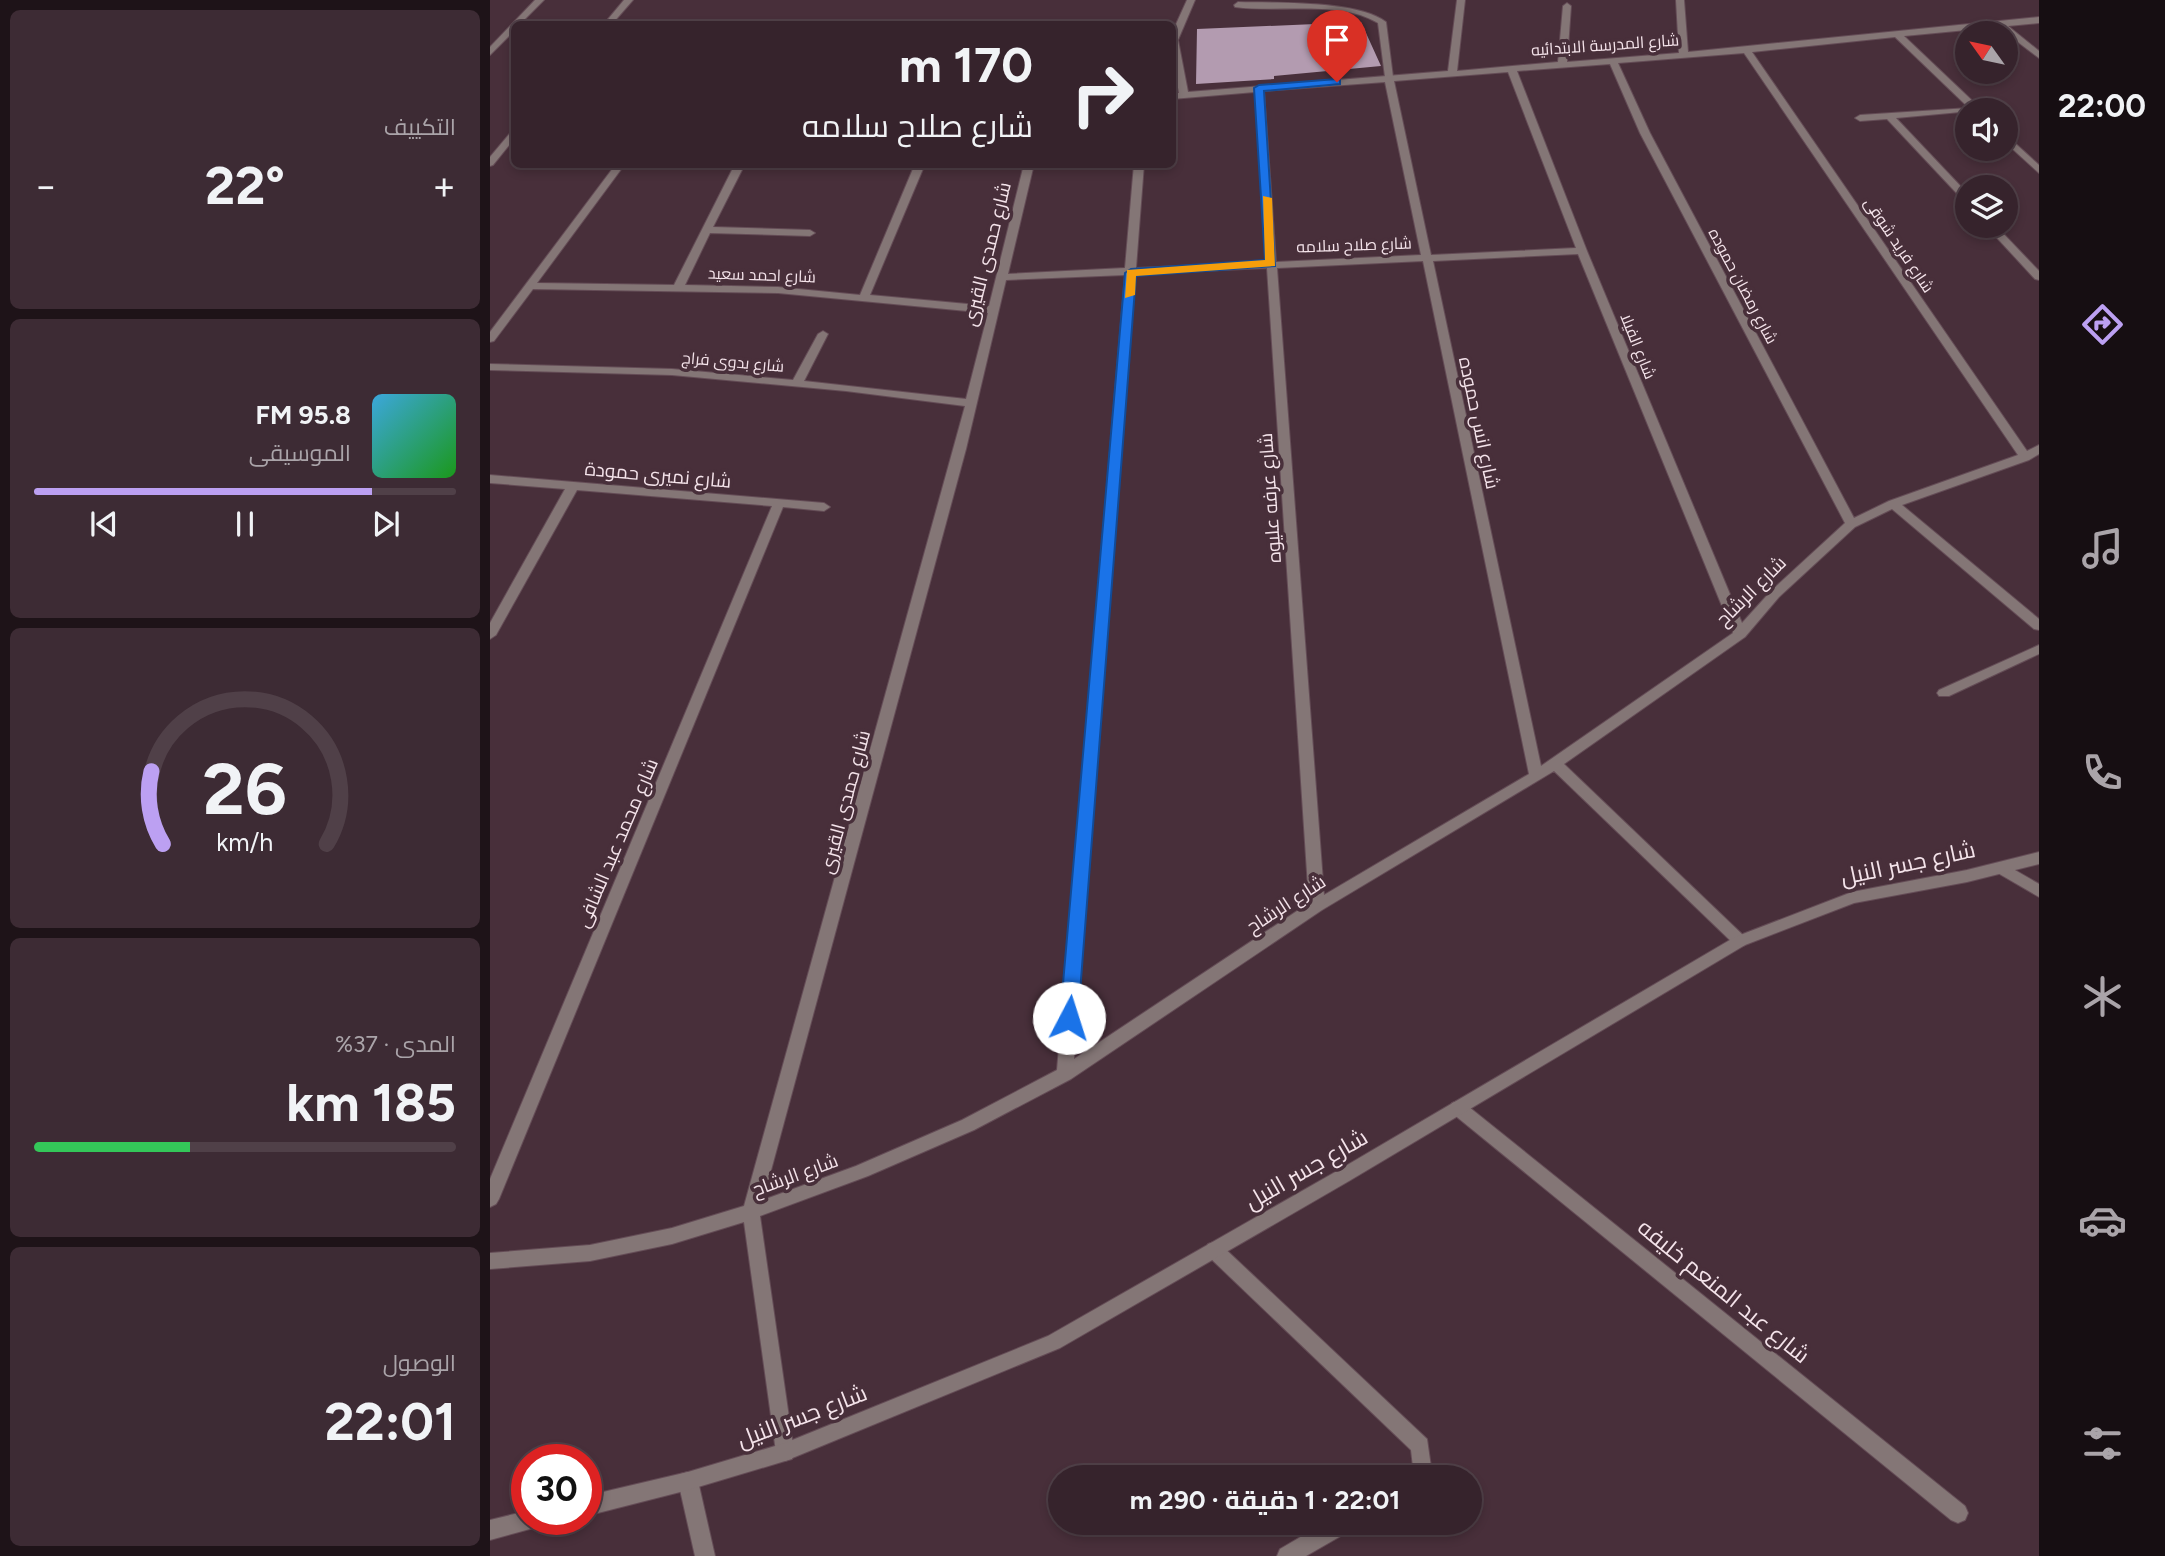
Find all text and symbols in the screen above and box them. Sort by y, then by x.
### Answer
pin [1307,10,1367,82]
icon: arrive [1318,21,1356,59]
north arrow [1955,21,2018,84]
map controls [1955,21,2018,238]
street label: شارع المدرسة الابتدائيه [1530,30,1680,62]
text: 170 m [899,35,1033,94]
icon: right [1057,49,1148,140]
text: 22:00 [2058,87,2146,125]
button: sound [1955,98,2018,161]
text: شارع صلاح سلامه [802,107,1033,145]
text: التكييف [384,113,456,141]
text: 22° [205,155,285,217]
text: − [34,163,58,209]
text: + [432,163,456,209]
button: layers [1955,175,2018,238]
street label: شارع حمدى القيرى [958,180,1018,329]
street label: شارع فريد شوقى [1859,194,1938,297]
street label: شارع رمضان حموده [1703,225,1782,348]
street label: شارع صلاح سلامه [1296,233,1412,259]
street label: شارع احمد سعيد [708,264,816,288]
icon: directions [2078,300,2127,349]
street label: شارع الفيلا [1614,310,1660,382]
street label: شارع بدوى فراج [681,348,785,378]
street label: شارع انس حموده [1452,355,1504,492]
text: 95.8 FM [256,399,351,431]
street label: شارع عرفه عليوه [1254,432,1288,564]
text: الموسيقى [249,439,351,467]
street label: شارع نميرى حمودة [584,457,732,495]
icon: previous [85,505,123,543]
icon: pause [226,505,264,543]
icon: next [367,505,405,543]
icon: music [2078,524,2127,573]
street label: شارع الرشاح [1711,551,1792,632]
street label: شارع حمدى القيرى [815,728,877,877]
text: 26 [203,745,287,832]
icon: phone [2078,748,2127,797]
street label: شارع محمد عبد الشافى [571,755,665,932]
text: km/h [216,827,274,857]
street label: شارع جسر النيل [1838,835,1978,893]
street label: شارع الرشاح [1242,870,1331,940]
icon: climate [2078,972,2127,1021]
position arrow [1032,981,1106,1055]
text: المدى · 37% [335,1030,456,1058]
text: 185 km [286,1072,456,1134]
street label: شارع جسر النيل [1240,1123,1373,1217]
street label: شارع الرشاح [749,1149,842,1203]
icon: car [2078,1196,2127,1245]
street label: شارع عبد المنعم خليفه [1631,1213,1816,1371]
text: الوصول [383,1349,456,1377]
street label: شارع جسر النيل [733,1378,872,1456]
text: 22:01 [324,1391,456,1453]
icon: filters [2078,1419,2127,1468]
speed limit sign: 30 [511,1444,602,1535]
text: 22:01 · 1 دقيقة · 290 m [1130,1484,1400,1516]

